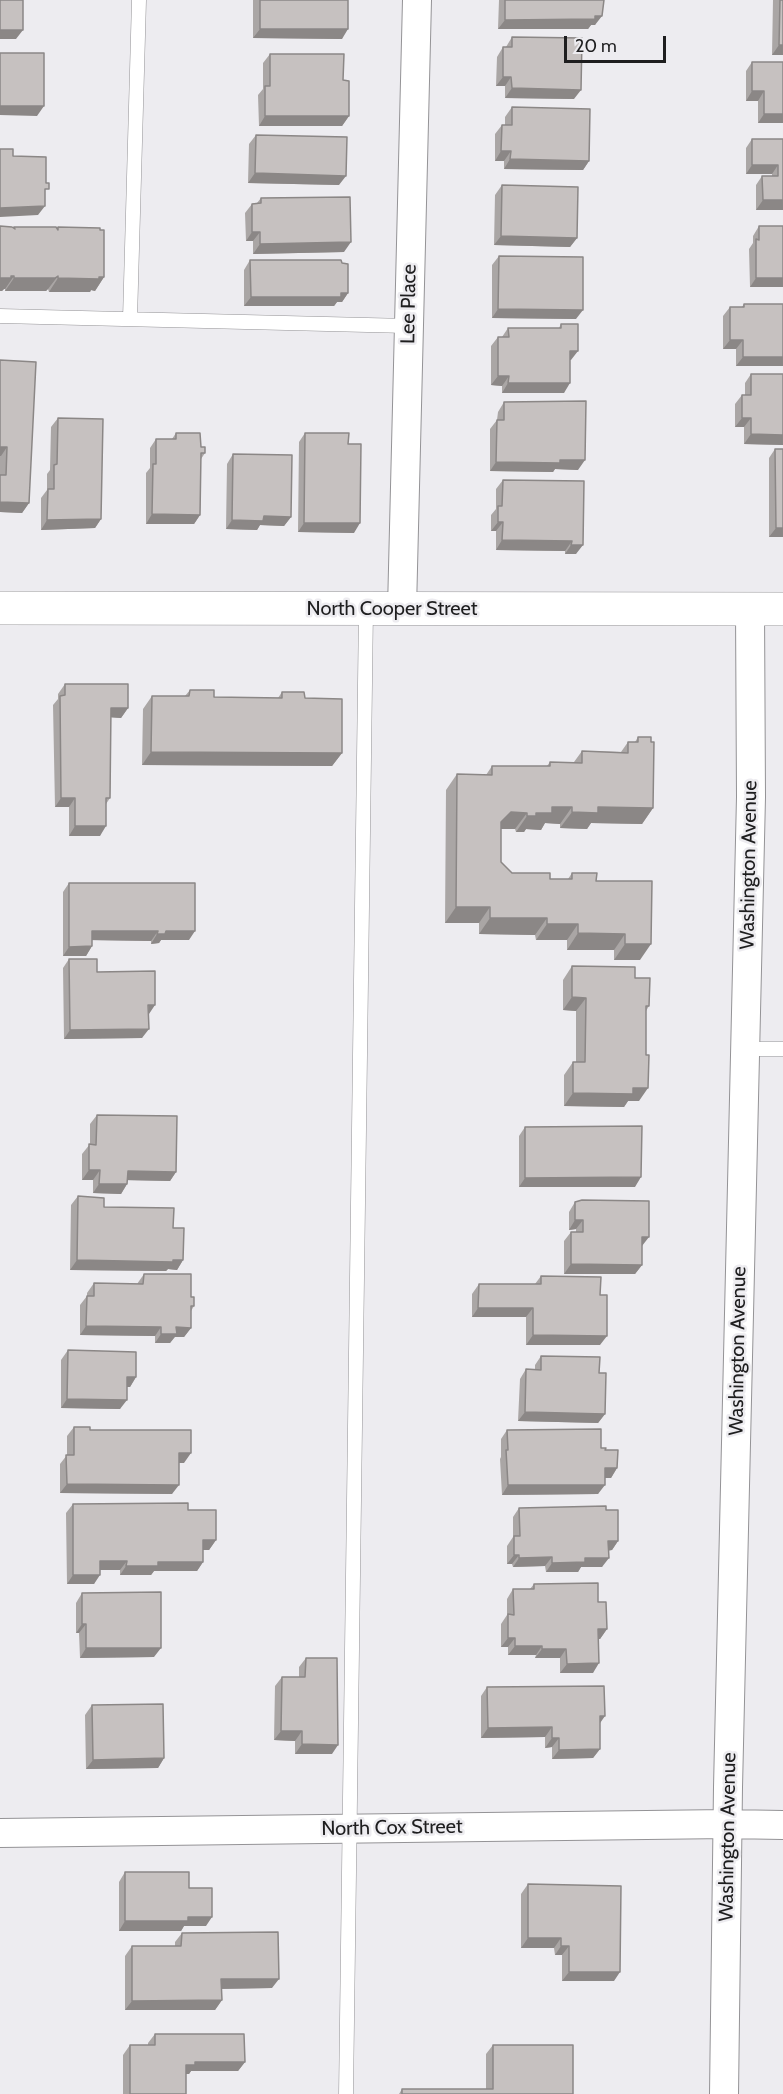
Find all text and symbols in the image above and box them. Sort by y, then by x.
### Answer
scale bar [567,24,669,62]
text: 20 m [575,35,617,57]
street label: Lee Place [396,264,422,344]
street label: North Cooper Street [307,597,477,621]
street label: Washington Avenue [736,780,762,950]
street label: Washington Avenue [725,1266,751,1436]
street label: Washington Avenue [715,1752,741,1922]
street label: North Cox Street [321,1815,463,1841]

